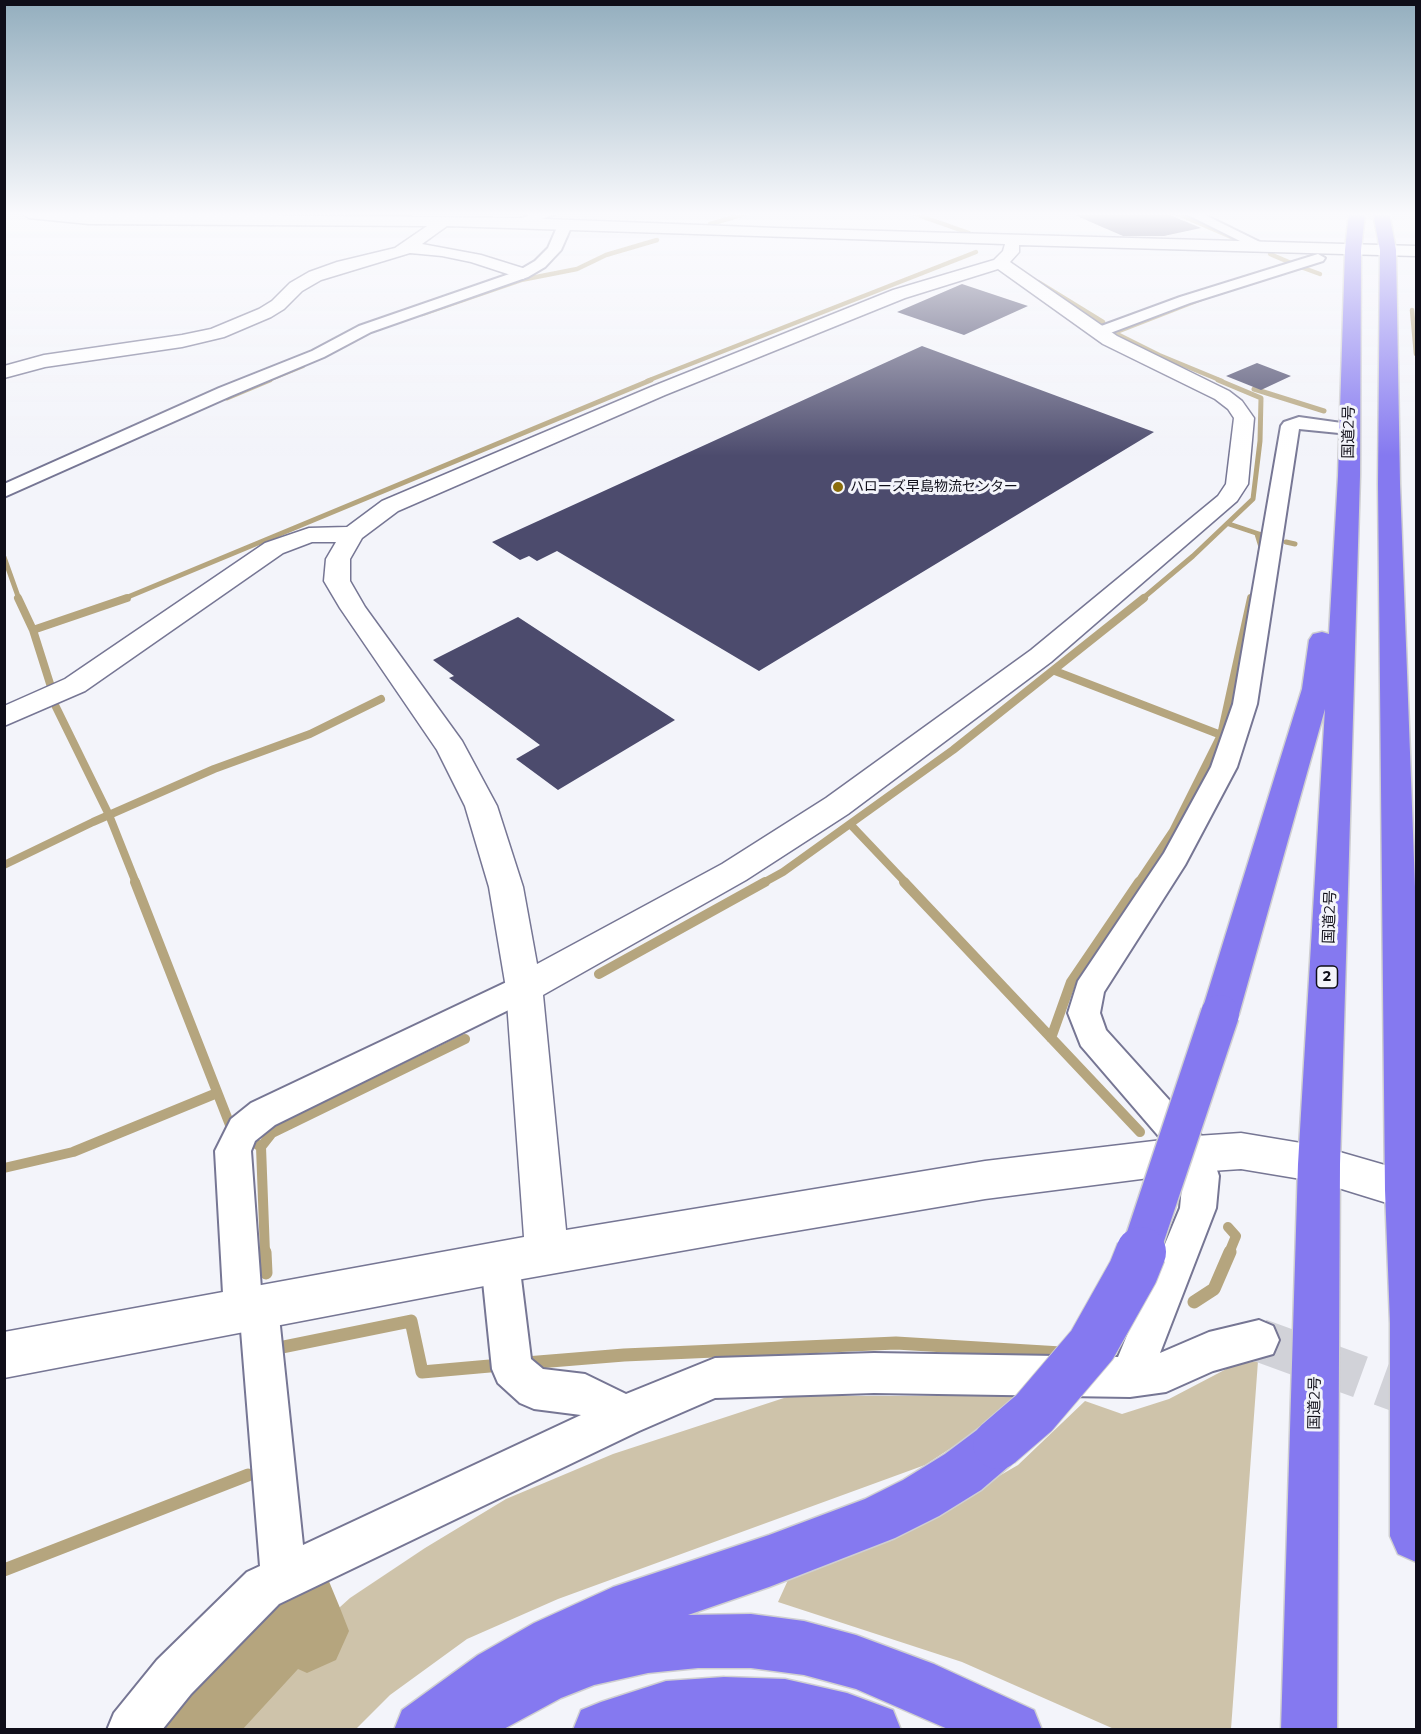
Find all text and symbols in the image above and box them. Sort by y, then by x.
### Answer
street label: 国道2号 [1340,405,1358,459]
place label: ハローズ早島物流センター [850,479,1018,495]
marker: ハローズ早島物流センター [831,480,845,494]
street label: 国道2号 [1320,890,1340,944]
road number: 2 [1316,966,1338,988]
street label: 国道2号 [1306,1376,1324,1430]

